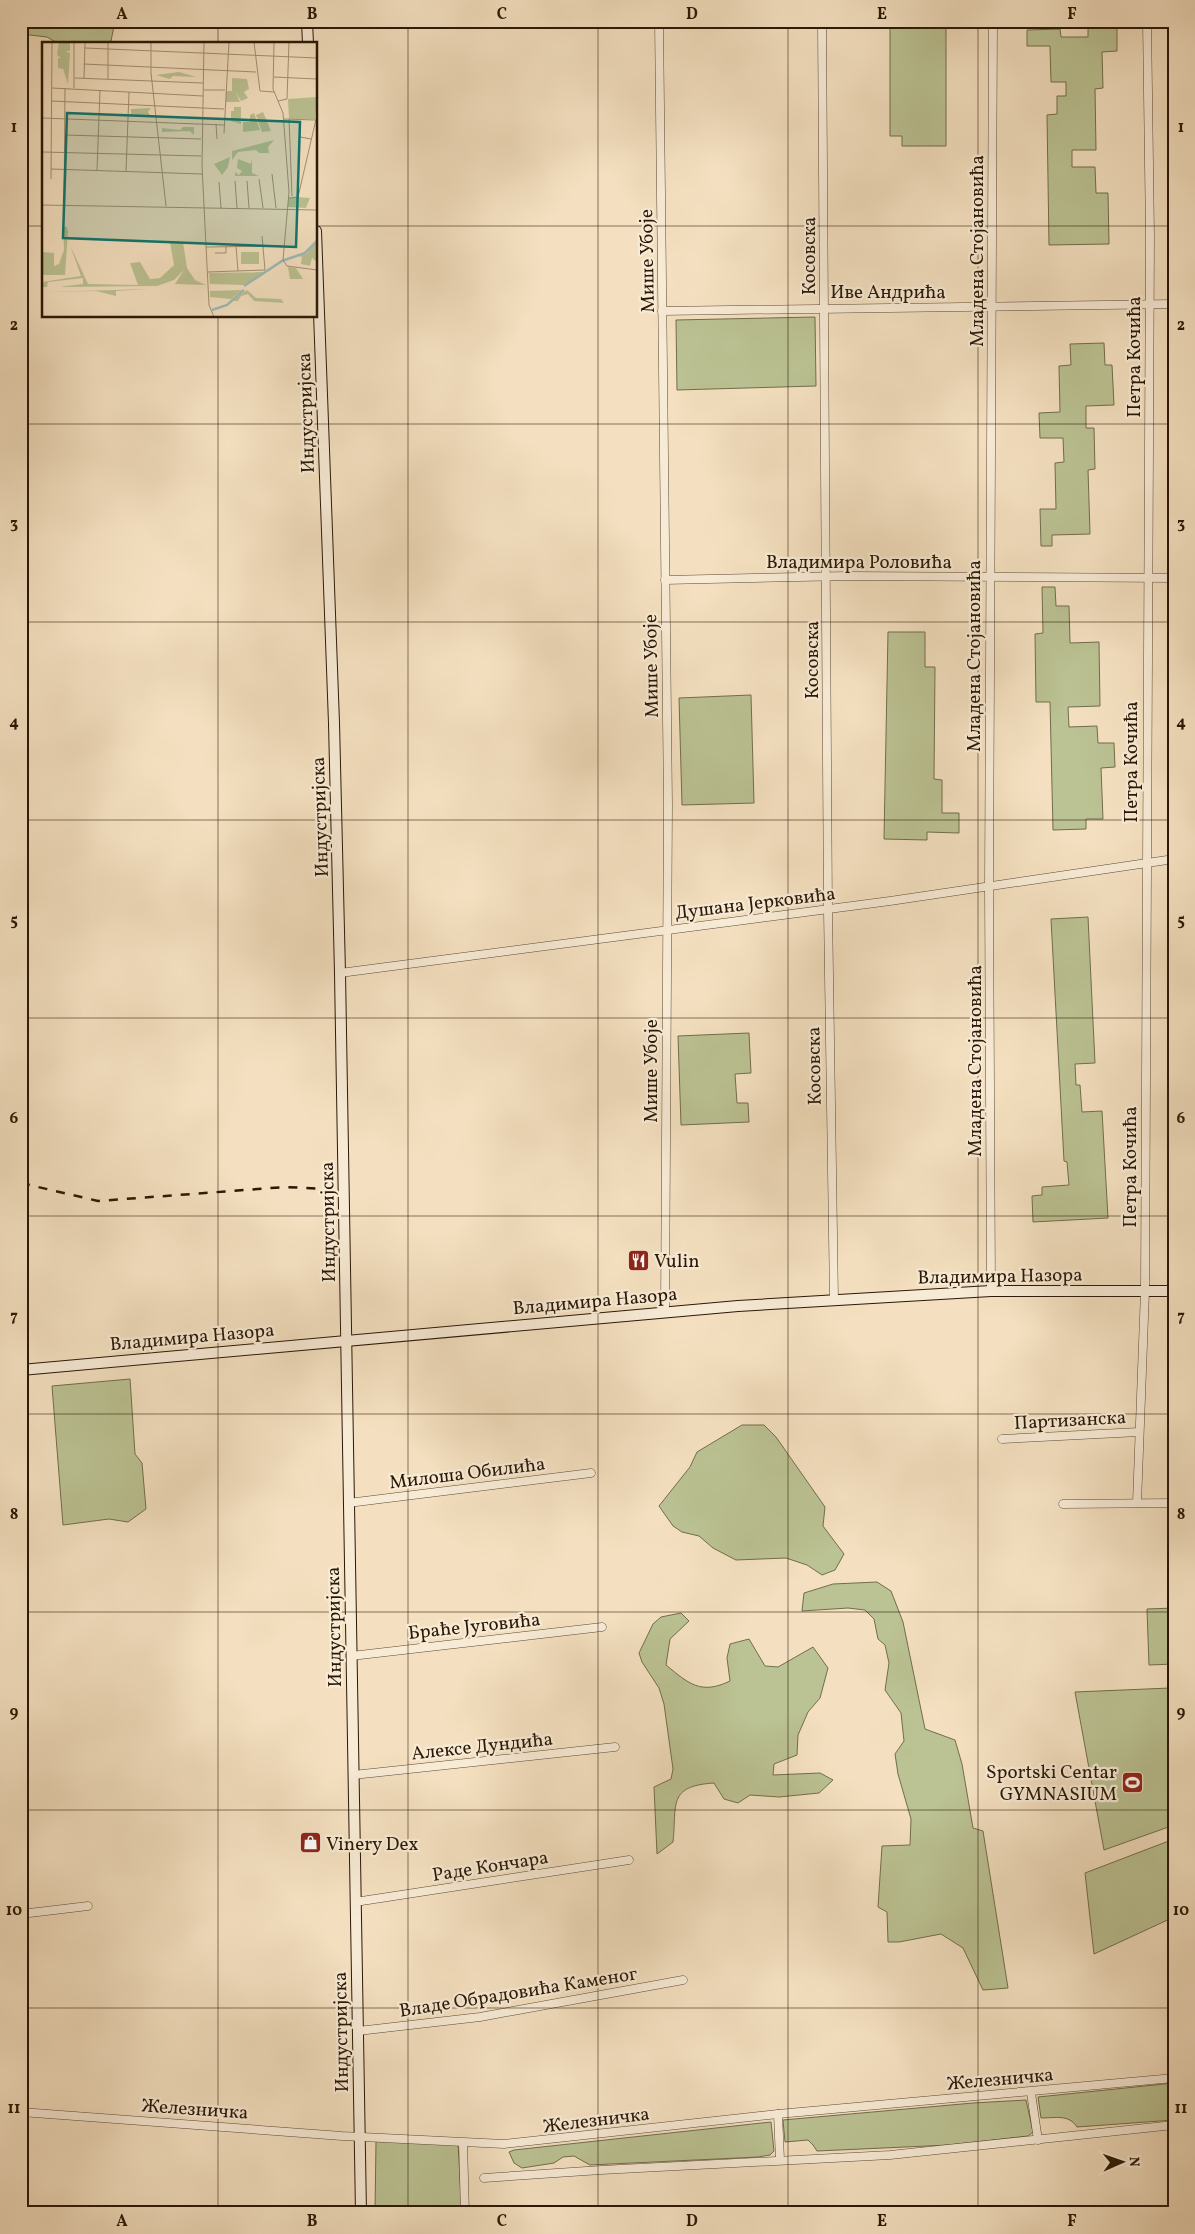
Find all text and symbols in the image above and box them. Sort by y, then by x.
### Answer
text: A [116,4,128,26]
text: B [307,4,318,26]
text: C [497,4,507,26]
text: D [686,4,698,26]
text: E [877,4,887,26]
text: F [1067,4,1077,26]
inset map [42,42,318,318]
text: 1 [11,117,17,139]
text: 1 [1178,117,1184,139]
street label: Младена Стојановића [965,155,991,347]
street label: Мише Убоје [634,209,662,313]
street label: Косовска [797,217,823,295]
street label: Иве Андрића [830,280,946,306]
street label: Петра Кочића [1122,296,1148,418]
text: 2 [10,315,18,337]
text: 2 [1177,315,1185,337]
street label: Индустријска [292,352,322,474]
text: 3 [10,513,18,535]
text: 3 [1177,513,1185,535]
street label: Владимира Роловића [766,550,952,576]
street label: Младена Стојановића [962,560,988,752]
street label: Мише Убоје [638,614,666,718]
street label: Косовска [800,621,826,699]
street label: Петра Кочића [1119,701,1145,823]
text: 4 [9,712,19,734]
text: 4 [1176,712,1186,734]
street label: Индустријска [306,756,336,878]
street label: Душана Јерковића [673,881,837,927]
text: 5 [10,910,18,932]
text: 5 [1177,910,1185,932]
street label: Младена Стојановића [963,965,989,1157]
street label: Мише Убоје [639,1019,665,1123]
street label: Косовска [801,1026,829,1105]
street label: Петра Кочића [1118,1106,1144,1228]
text: 6 [10,1108,19,1130]
text: 6 [1177,1108,1186,1130]
street label: Индустријска [315,1161,343,1282]
restaurant icon: Vulin [626,1248,650,1272]
place label: Vulin [654,1249,700,1275]
street label: Владимира Назора [917,1263,1083,1291]
street label: Владимира Назора [512,1282,679,1322]
text: 7 [10,1306,18,1328]
text: 7 [1177,1306,1185,1328]
street label: Владимира Назора [109,1318,276,1358]
street label: Партизанска [1013,1405,1127,1437]
street label: Милоша Обилића [388,1452,547,1496]
text: 8 [10,1504,18,1526]
text: 8 [1177,1504,1185,1526]
street label: Индустријска [321,1566,349,1687]
street label: Браће Југовића [407,1607,542,1647]
text: 9 [10,1702,19,1724]
text: 9 [1177,1702,1186,1724]
street label: Алексе Дундића [410,1727,554,1767]
place label: Sportski Centar GYMNASIUM [986,1760,1117,1808]
sports icon: Sportski Centar GYMNASIUM [1121,1770,1145,1794]
shop icon: Vinery Dex [298,1831,322,1855]
place label: Vinery Dex [326,1832,418,1858]
street label: Раде Кончара [430,1845,550,1889]
text: 10 [6,1900,22,1922]
text: 10 [1173,1900,1189,1922]
street label: Владе Обрадовића Каменог [397,1961,640,2025]
street label: Индустријска [328,1971,356,2092]
street label: Железничка [946,2062,1055,2098]
street label: Железничка [140,2093,249,2127]
text: 11 [8,2098,20,2120]
text: 11 [1175,2098,1187,2120]
street label: Железничка [541,2102,651,2140]
north arrow [1098,2136,1148,2186]
text: N [1124,2156,1143,2167]
text: A [116,2211,128,2233]
text: B [307,2211,318,2233]
text: C [497,2211,507,2233]
text: D [686,2211,698,2233]
text: E [877,2211,887,2233]
text: F [1067,2211,1077,2233]

